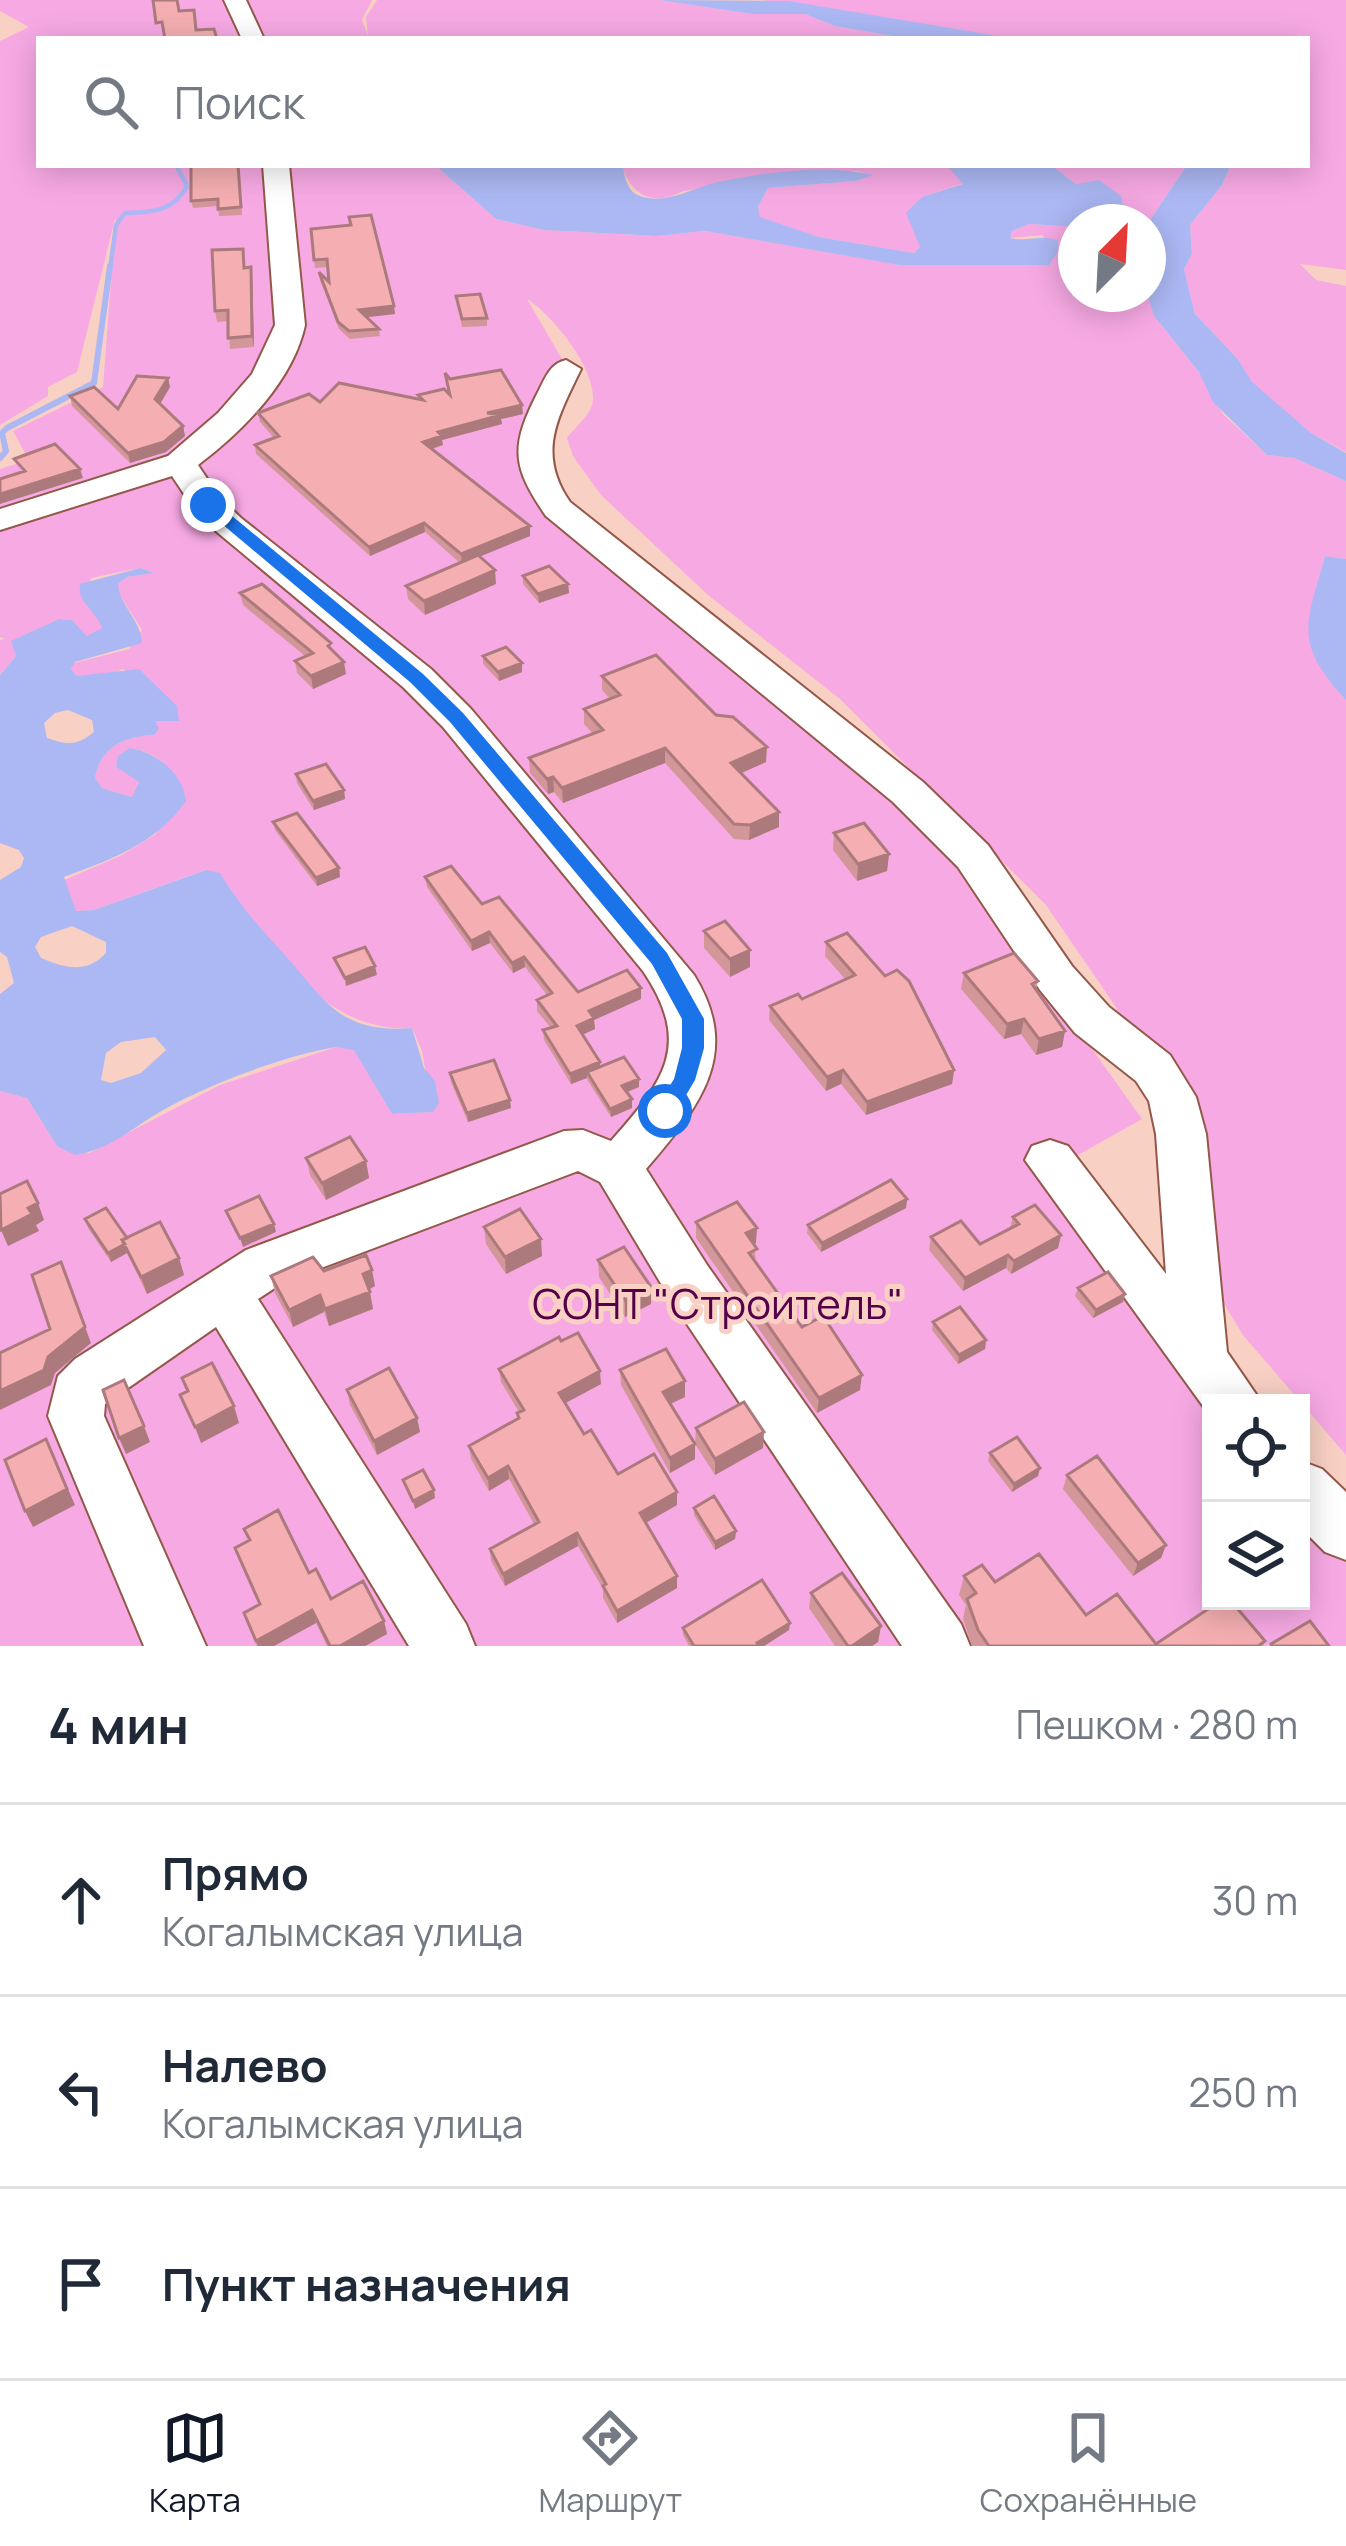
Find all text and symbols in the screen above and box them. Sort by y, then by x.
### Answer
search box [36,36,1310,168]
icon: search [78,69,144,135]
text: Поиск [174,71,305,133]
north arrow [1058,204,1166,312]
route end [181,478,235,532]
route start [638,1084,692,1138]
park label: СОНТ "Строитель" [532,1274,904,1332]
map controls [1202,1394,1310,1610]
button: locate [1202,1394,1310,1502]
button: layers [1202,1502,1310,1610]
text: 4 мин [48,1690,189,1759]
text: Пешком · 280 m [1016,1697,1298,1751]
text: Прямо [162,1842,309,1904]
icon: ahead [48,1867,114,1933]
text: 30 m [1212,1873,1298,1927]
text: Когалымская улица [162,1904,523,1958]
text: Налево [162,2034,328,2096]
icon: left [48,2059,114,2125]
text: 250 m [1189,2065,1298,2119]
text: Когалымская улица [162,2096,523,2150]
icon: arrive [48,2251,114,2317]
text: Пункт назначения [162,2253,571,2315]
tab: Карта [149,2405,241,2522]
tab: Маршрут [538,2405,682,2522]
tab: Сохранённые [980,2405,1197,2522]

